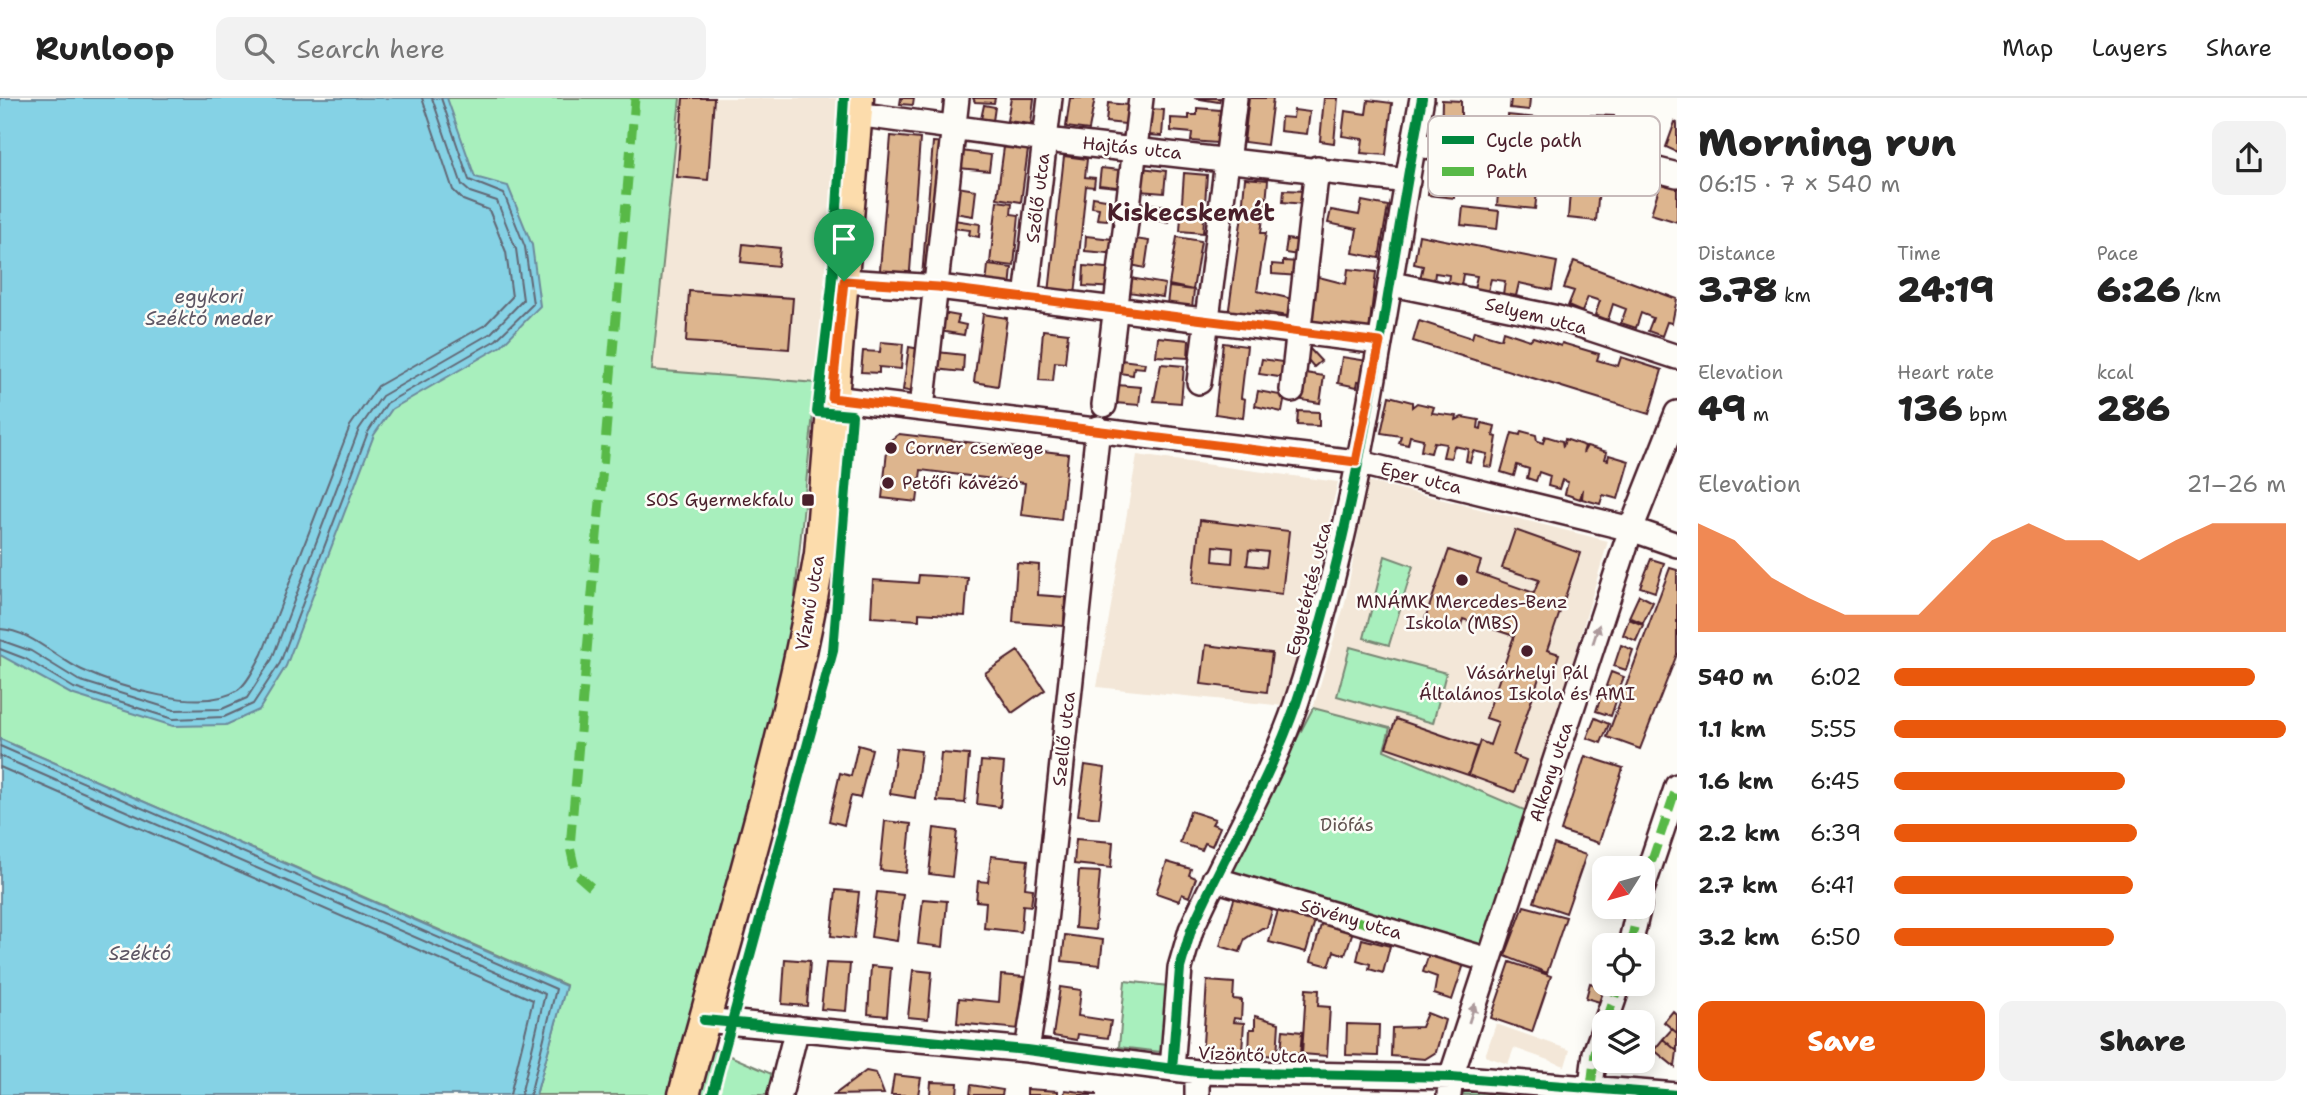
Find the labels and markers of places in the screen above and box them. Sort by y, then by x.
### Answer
pin [814,209,874,281]
place label: Corner csemege [905,436,1044,460]
marker: Corner csemege [883,440,899,456]
place label: Petőfi kávézó [902,471,1019,495]
marker: Petőfi kávézó [880,475,896,491]
place label: SOS Gyermekfalu [646,488,794,512]
marker: SOS Gyermekfalu [800,492,816,508]
marker: MNÁMK Mercedes-Benz Iskola (MBS) [1454,572,1470,588]
place label: MNÁMK Mercedes-Benz Iskola (MBS) [1356,590,1568,635]
marker: Vásárhelyi Pál Általános Iskola és AMI [1519,643,1535,659]
place label: Vásárhelyi Pál Általános Iskola és AMI [1419,661,1635,706]

